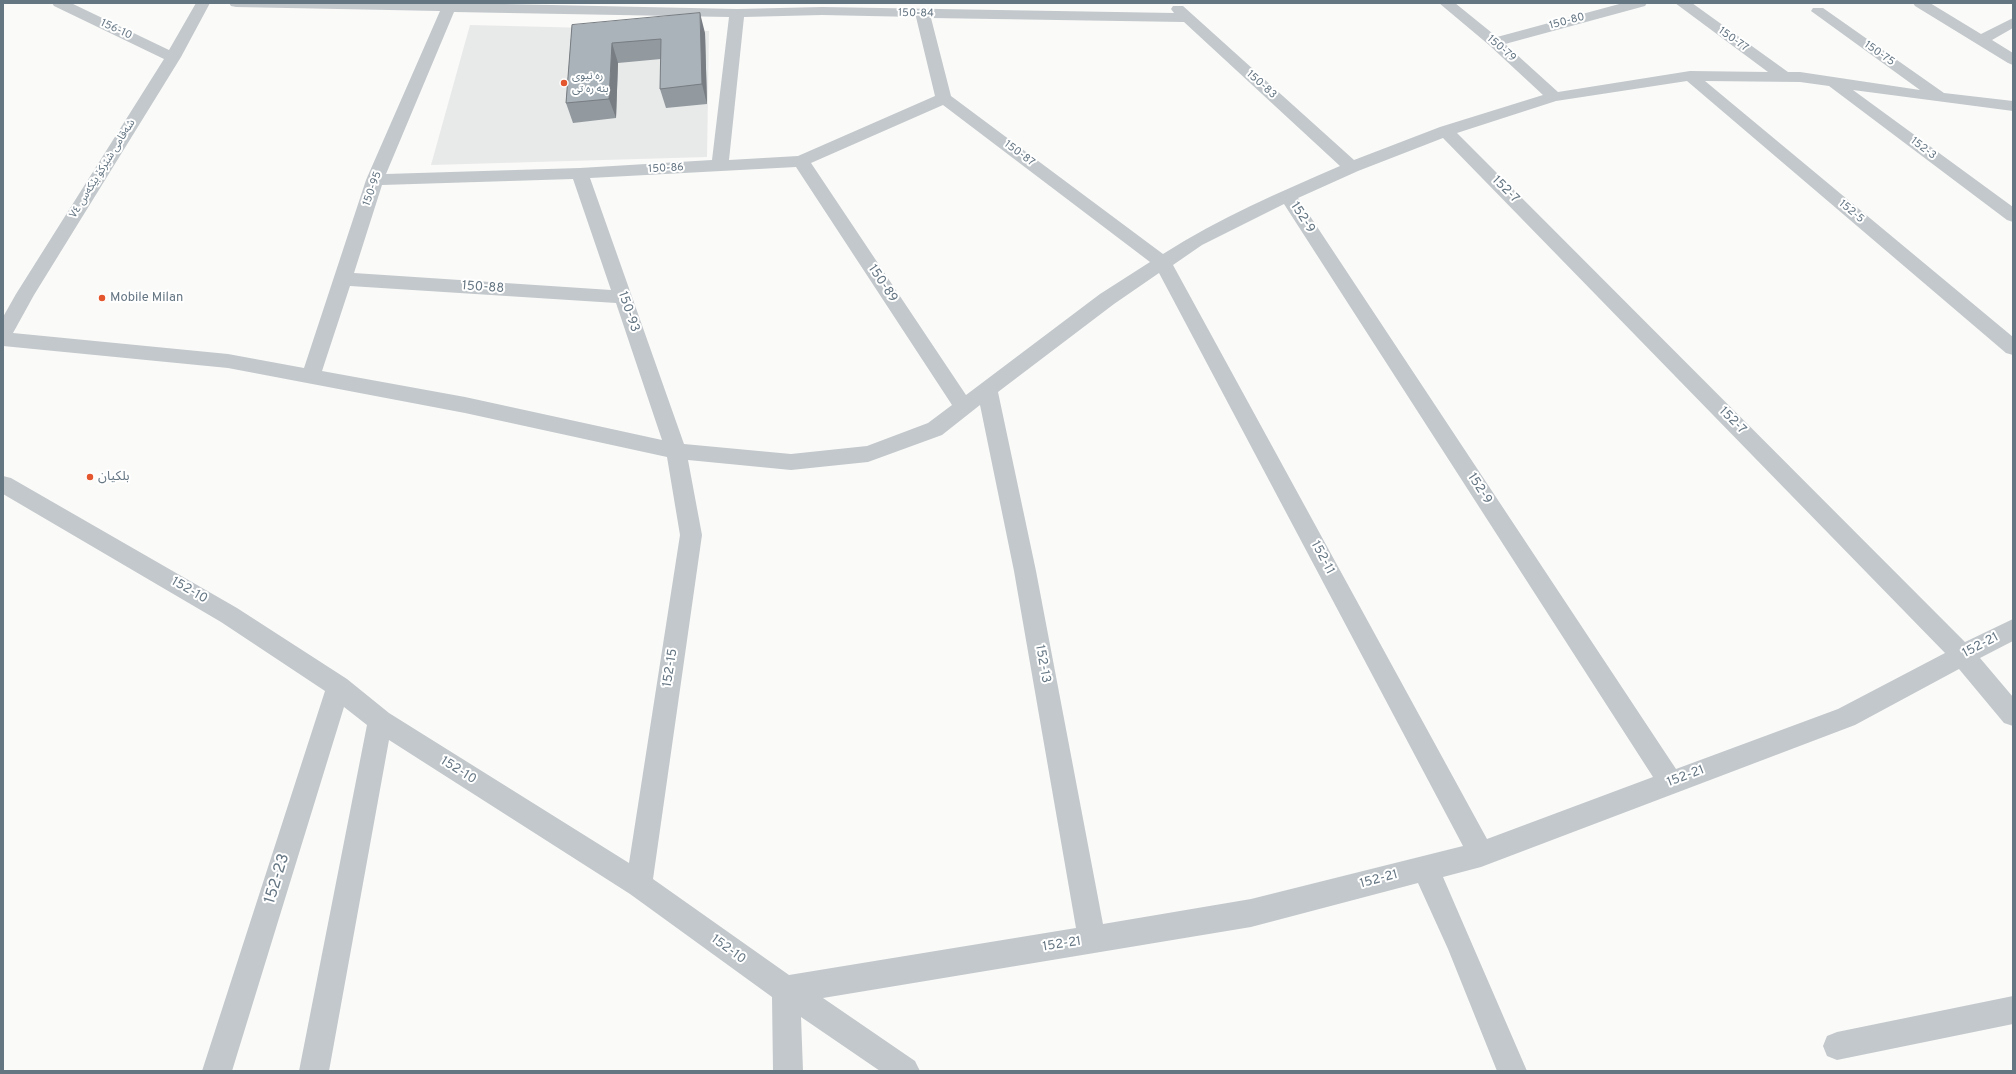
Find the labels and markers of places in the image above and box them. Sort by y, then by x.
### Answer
place label: ره نیوی بنه ره تی [572,70,609,96]
marker: ره نیوی بنه ره تی [559,78,569,88]
place label: Mobile Milan [110,290,183,306]
marker: Mobile Milan [97,293,107,303]
place label: بلكيان [98,469,130,485]
marker: بلكيان [85,472,95,482]

